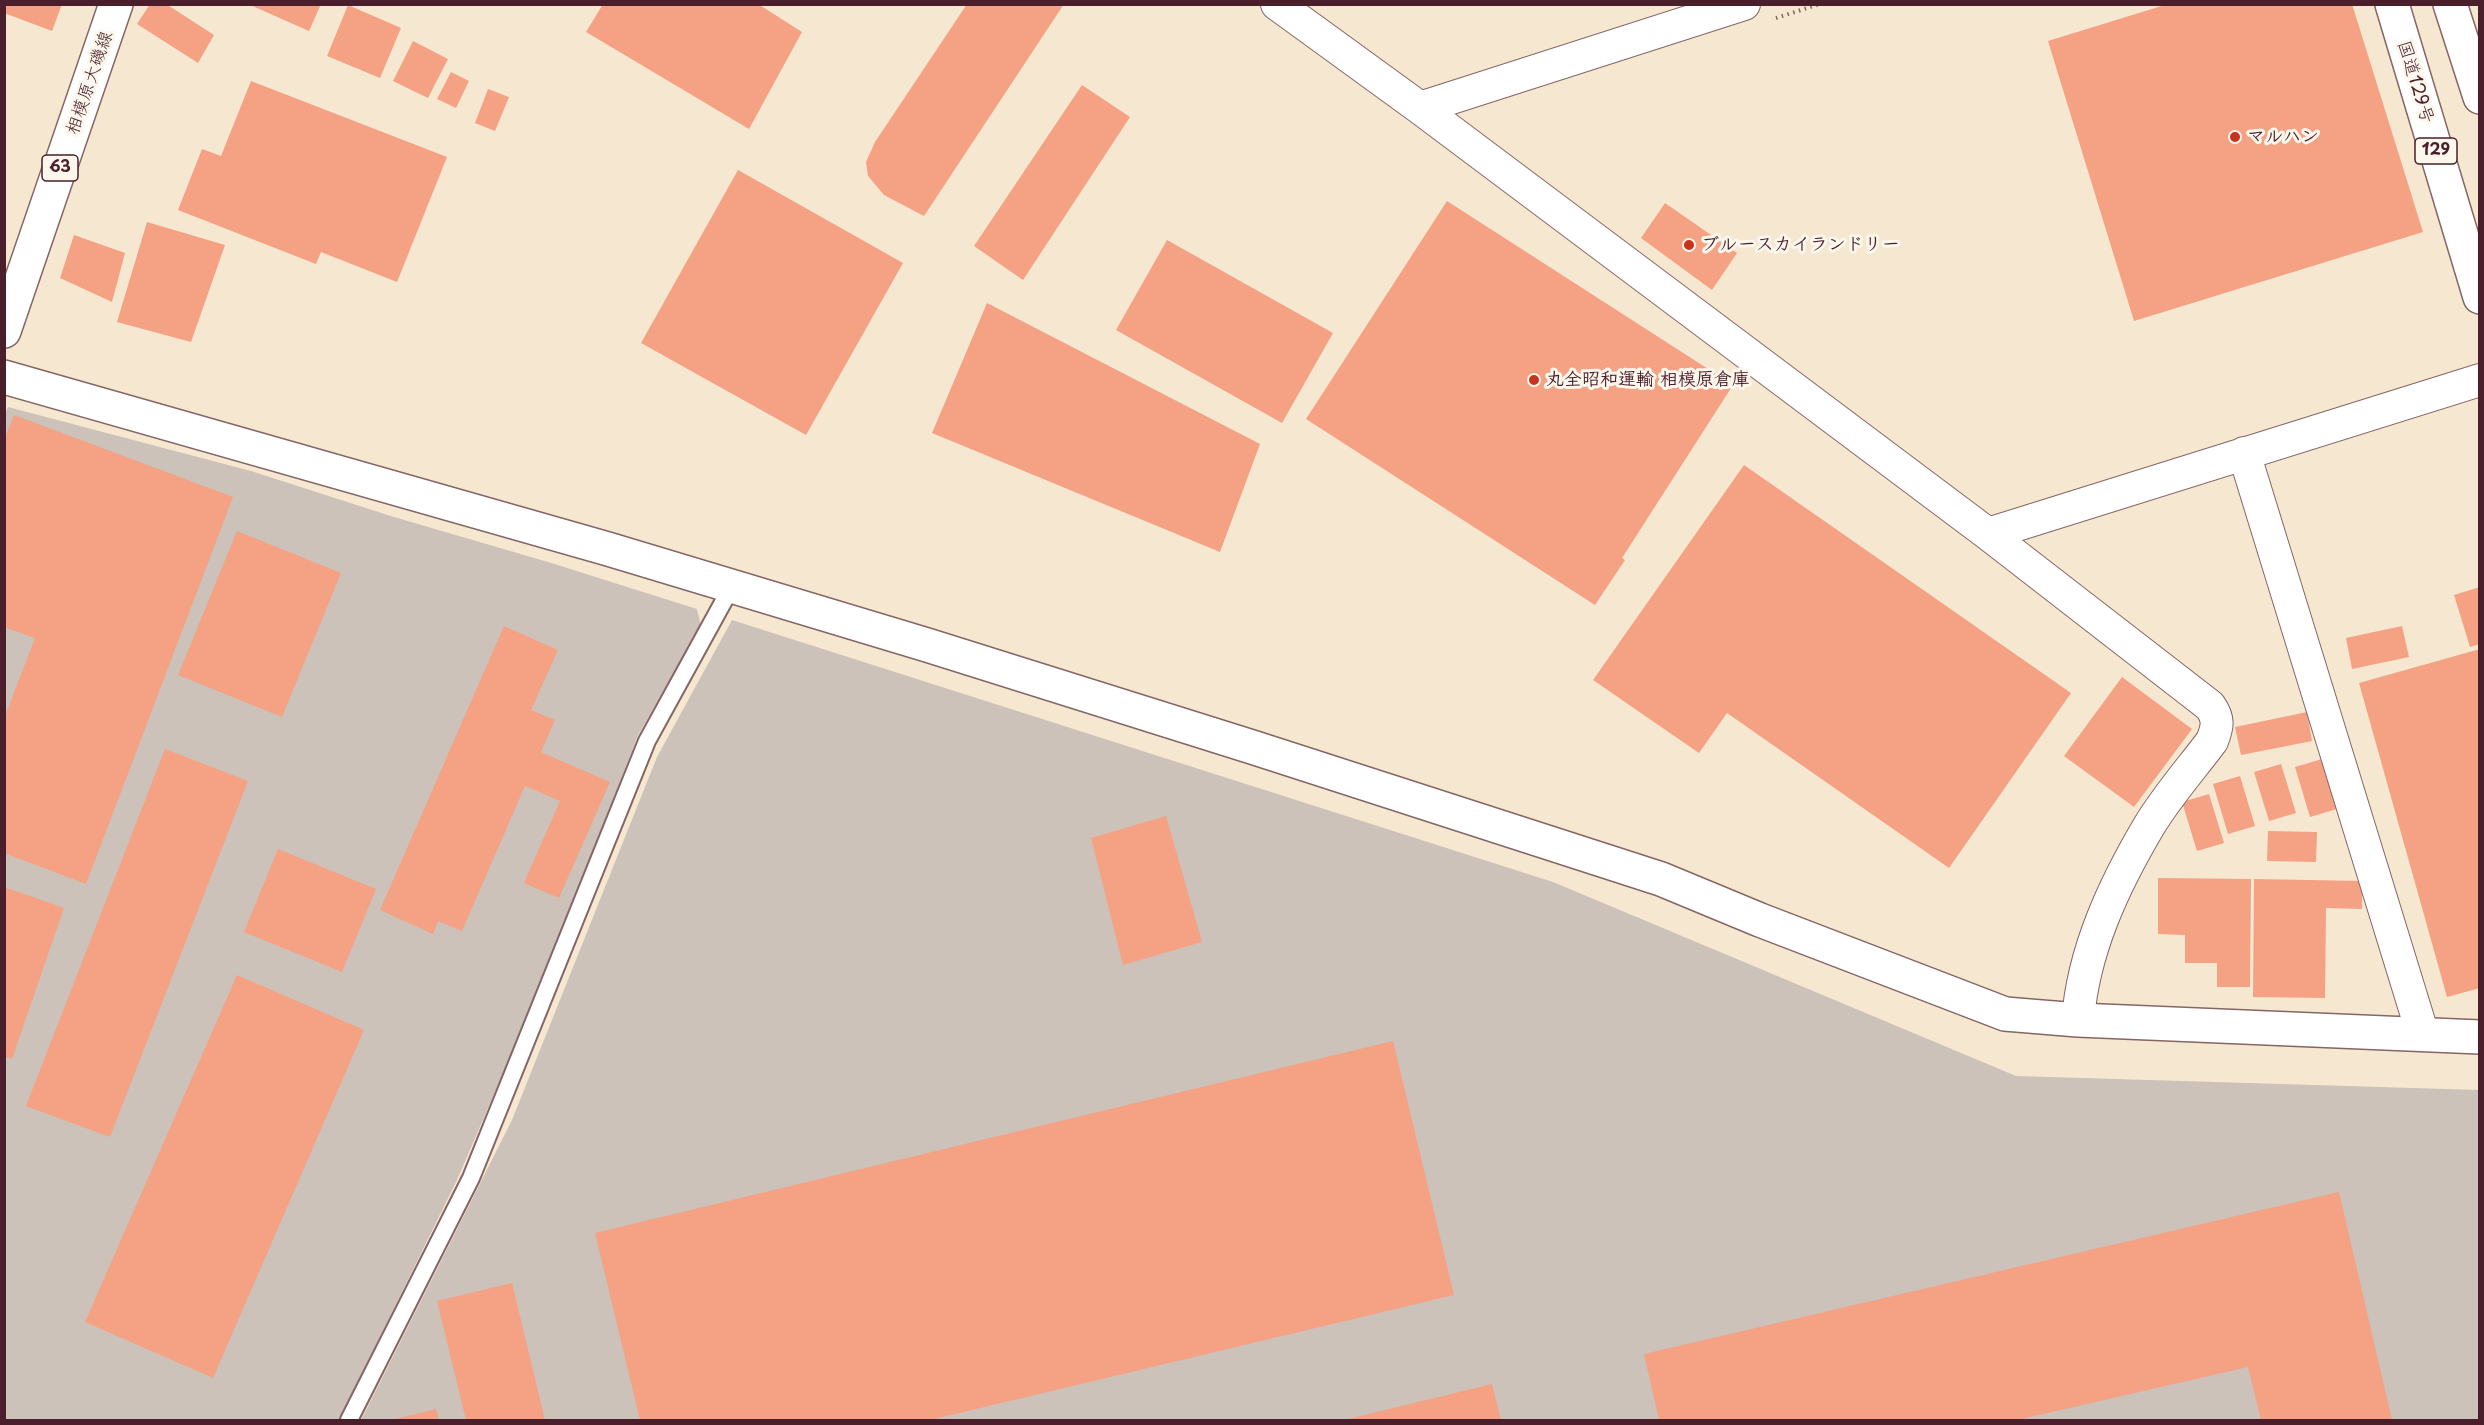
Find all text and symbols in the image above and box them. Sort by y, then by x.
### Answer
street label: 相模原大磯線 [62,28,118,138]
street label: 国道129号 [2392,38,2438,126]
place label: マルハン [2247,126,2319,148]
marker: マルハン [2228,130,2242,144]
road number: 129 [2415,138,2457,164]
road number: 63 [42,155,78,181]
place label: ブルースカイランドリー [1701,234,1900,256]
marker: ブルースカイランドリー [1682,238,1696,252]
place label: 丸全昭和運輸 相模原倉庫 [1546,369,1750,391]
marker: 丸全昭和運輸 相模原倉庫 [1527,373,1541,387]

